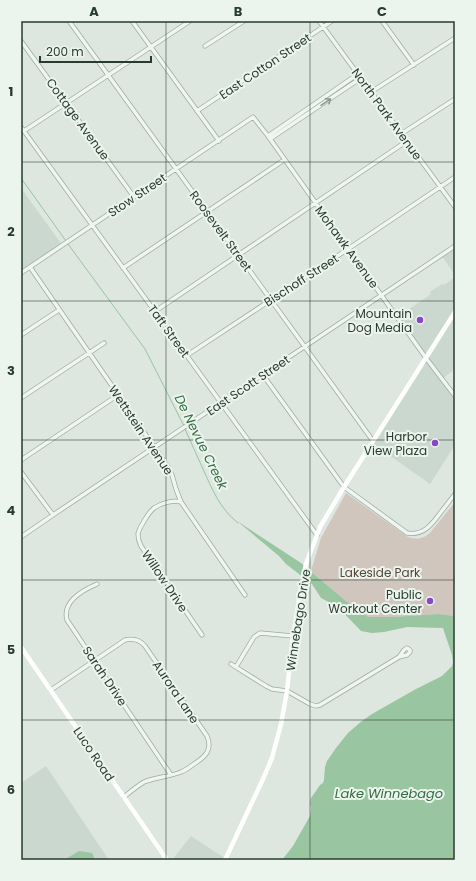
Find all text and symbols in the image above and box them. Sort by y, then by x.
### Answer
text: A [89,2,99,21]
text: B [234,2,243,21]
text: C [377,2,387,21]
street label: East Cotton Street [216,29,314,103]
scale bar [40,38,151,64]
text: 200 m [46,43,84,60]
street label: North Park Avenue [348,65,426,163]
street label: Cottage Avenue [42,75,114,163]
text: 1 [9,82,13,101]
one-way arrow [320,98,331,106]
street label: Stow Street [104,169,170,221]
street label: Roosevelt Street [186,187,256,275]
street label: Mohawk Avenue [311,202,383,292]
text: 2 [7,222,15,241]
street label: Bischoff Street [261,250,341,310]
street label: Taft Street [144,301,194,361]
place label: Mountain Dog Media [348,305,412,336]
marker: Mountain Dog Media [415,315,425,325]
street label: East Scott Street [203,351,293,419]
text: 3 [7,361,15,380]
street label: Wettstein Avenue [105,382,177,478]
water label: De Nevue Creek [170,391,233,494]
place label: Harbor View Plaza [364,428,428,459]
marker: Harbor View Plaza [430,438,440,448]
text: 4 [7,501,16,520]
street label: Willow Drive [138,547,192,615]
park label: Lakeside Park [340,564,421,581]
street label: Winnebago Drive [282,568,314,672]
place label: Public Workout Center [328,586,423,617]
marker: Public Workout Center [425,596,435,606]
text: 5 [7,640,15,659]
street label: Sarah Drive [79,643,131,709]
street label: Aurora Lane [149,657,203,727]
street label: Luco Road [70,723,118,785]
text: 6 [7,780,15,799]
water label: Lake Winnebago [335,784,443,803]

